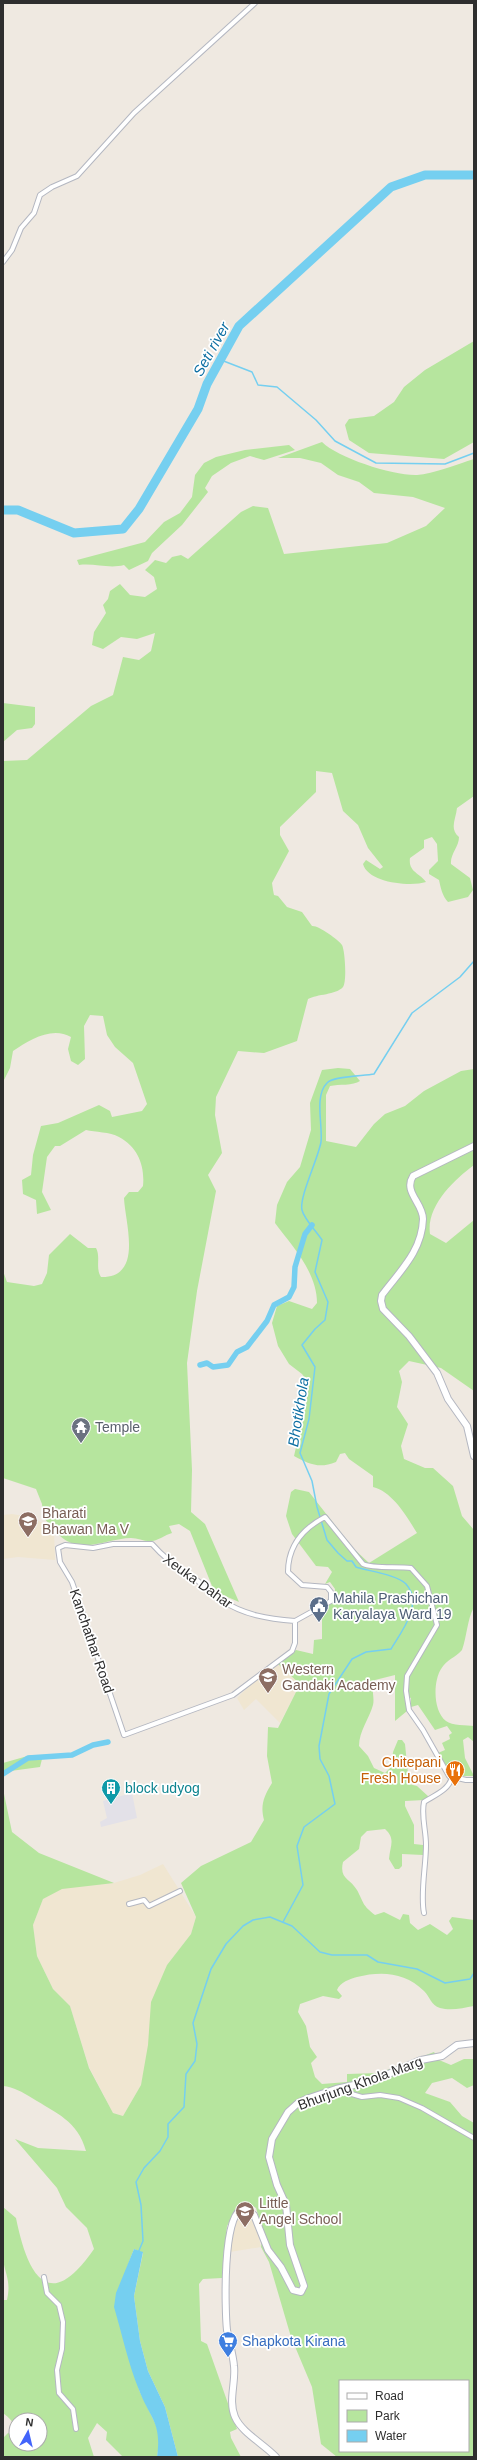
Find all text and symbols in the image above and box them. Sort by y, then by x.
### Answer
water label: Seti river [189,318,233,379]
water label: Bhotikhola [284,1376,312,1448]
temple icon: Temple [70,1416,92,1444]
place label: Temple [95,1419,140,1435]
place label: Bharati Bhawan Ma V [42,1505,130,1537]
school or university icon: Bharati Bhawan Ma V [17,1510,39,1538]
street label: Xeuka Dahar [160,1551,236,1612]
street label: Kanchathar Road [67,1587,117,1695]
place label: Mahila Prashichan Karyalaya Ward 19 [333,1590,452,1622]
public building icon: Mahila Prashichan Karyalaya Ward 19 [308,1595,330,1623]
place label: Western Gandaki Academy [282,1661,396,1693]
school or university icon: Western Gandaki Academy [257,1666,279,1694]
place label: Chitepani Fresh House [361,1754,441,1786]
restaurant icon: Chitepani Fresh House [444,1759,466,1787]
building icon: block udyog [100,1777,122,1805]
place label: block udyog [125,1780,200,1796]
street label: Bhurjung Khola Marg [295,2053,425,2113]
place label: Little Angel School [259,2195,342,2227]
school or university icon: Little Angel School [234,2200,256,2228]
supermarket icon: Shapkota Kirana [217,2330,239,2358]
place label: Shapkota Kirana [242,2333,346,2349]
legend [339,2380,469,2452]
text: Road [375,2389,404,2403]
text: Park [375,2409,401,2423]
north arrow [8,2412,48,2452]
text: N [25,2416,34,2429]
text: Water [375,2429,407,2443]

